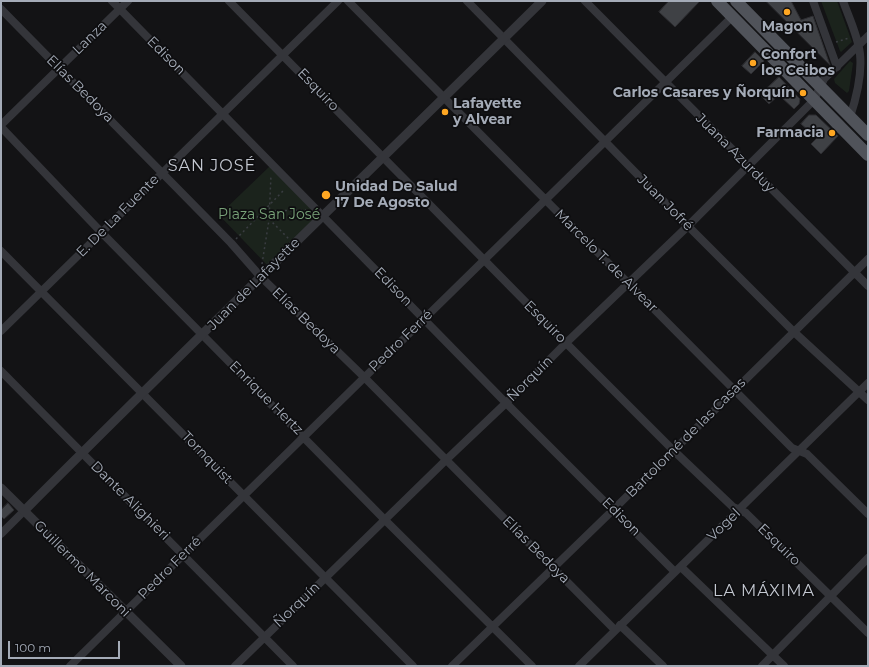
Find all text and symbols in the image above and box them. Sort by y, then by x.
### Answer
marker: Magon [782,7,792,17]
street label: Lanza [69,18,111,58]
place label: Magon [762,19,812,35]
street label: Edison [143,33,189,79]
place label: Confort los Ceibos [761,47,835,80]
street label: Elías Bedoya [43,52,117,126]
marker: Confort los Ceibos [748,58,758,68]
street label: Esquiro [294,65,342,115]
place label: Carlos Casares y Ñorquín [613,85,795,101]
marker: Carlos Casares y Ñorquín [798,88,808,98]
place label: Lafayette y Alvear [453,96,522,128]
marker: Lafayette y Alvear [440,107,450,117]
street label: Juana Azurduy [692,110,778,196]
place label: Farmacia [756,125,824,141]
marker: Farmacia [827,128,837,138]
district label: SAN JOSÉ [168,156,256,176]
street label: E. De La Fuente [73,171,163,261]
street label: Juan Jofré [634,172,696,234]
place label: Unidad De Salud 17 De Agosto [335,179,457,212]
marker: Unidad De Salud 17 De Agosto [320,189,332,201]
street label: Marcelo T. de Alvear [551,206,661,316]
park label: Plaza San José [218,207,320,223]
street label: Juan de Lafayette [204,234,304,334]
street label: Edison [370,264,416,310]
street label: Elías Bedoya [268,284,344,358]
street label: Esquiro [520,297,570,347]
street label: Pedro Ferré [366,306,436,376]
street label: Ñorquín [504,353,556,405]
street label: Enrique Hertz [226,358,306,438]
street label: Bartolomé de las Casas [623,375,749,501]
street label: Tornquist [178,428,236,488]
street label: Dante Alighieri [87,458,173,544]
street label: Edison [598,494,644,540]
street label: Vogel [704,505,744,545]
street label: Elías Bedoya [499,513,573,587]
street label: Guillermo Marconi [30,517,134,621]
street label: Esquiro [754,521,804,569]
street label: Pedro Ferré [135,533,205,603]
street label: Ñorquín [270,579,324,631]
district label: LA MÁXIMA [713,581,815,601]
scale bar [10,633,122,659]
text: 100 m [15,640,51,655]

